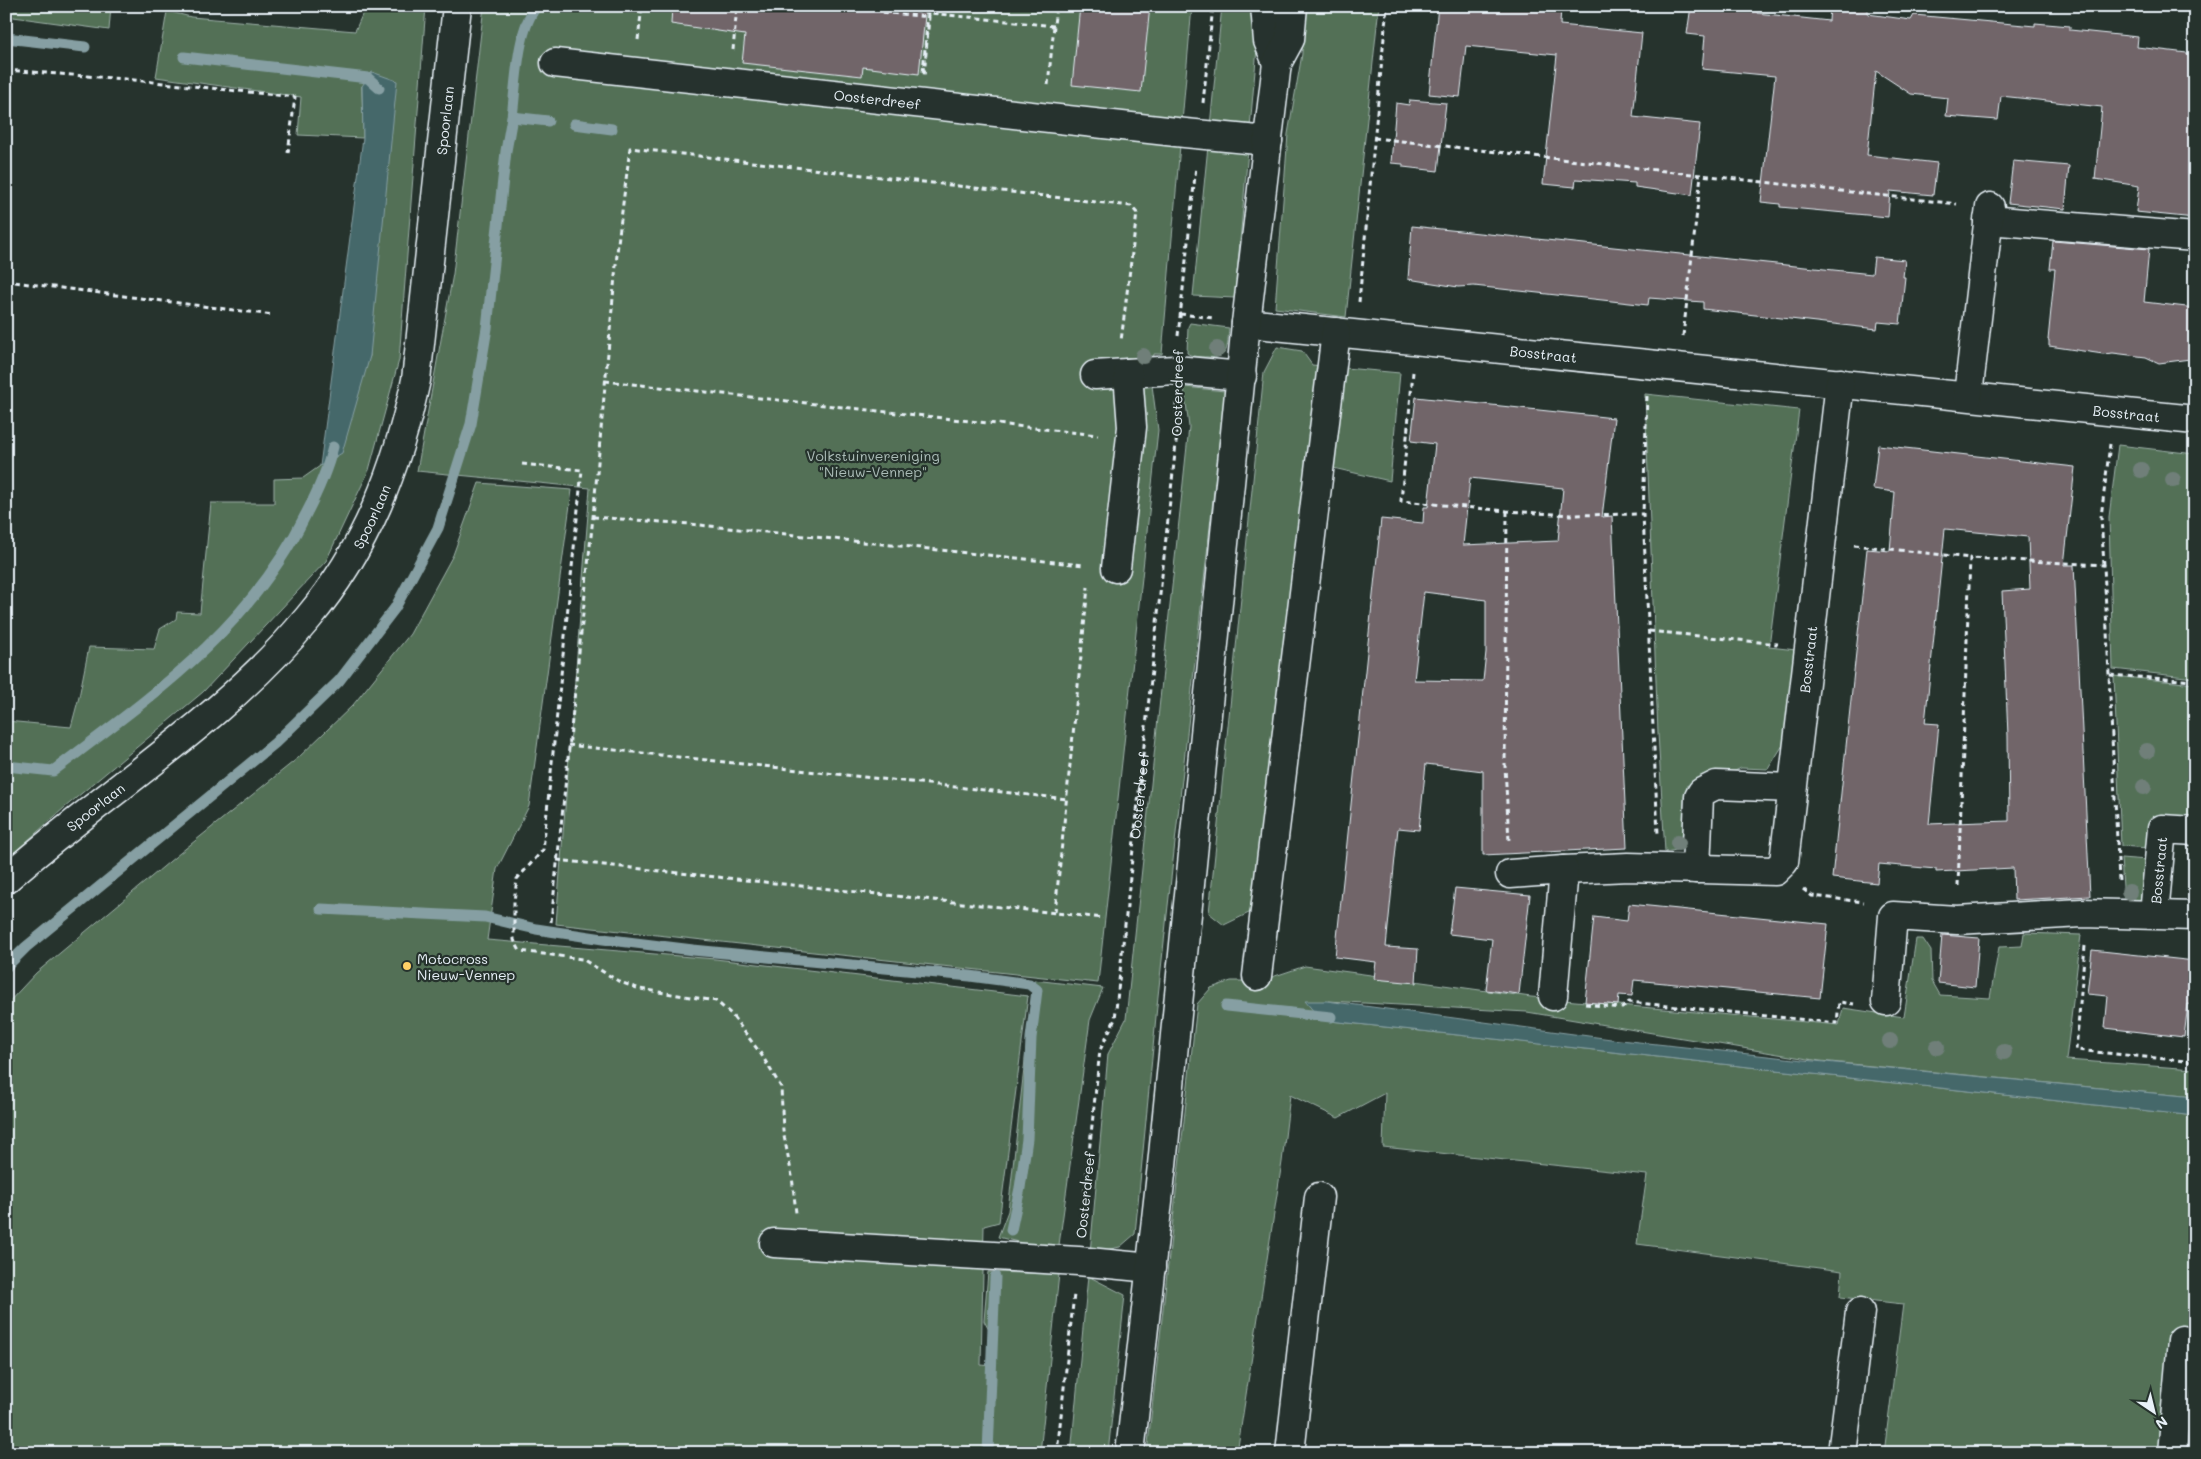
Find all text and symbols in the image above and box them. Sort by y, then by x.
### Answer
street label: Spoorlaan [431,85,458,156]
street label: Oosterdreef [833,85,922,113]
street label: Bosstraat [1509,341,1578,366]
street label: Oosterdreef [1167,349,1187,437]
street label: Bosstraat [2092,400,2161,426]
park label: Volkstuinvereniging "Nieuw-Vennep" [807,446,940,481]
street label: Spoorlaan [348,482,394,552]
street label: Bosstraat [1794,625,1821,694]
street label: Oosterdreef [1125,751,1153,840]
street label: Spoorlaan [62,778,128,835]
street label: Bosstraat [2146,836,2171,905]
place label: Motocross Nieuw-Vennep [417,949,515,984]
marker: Motocross Nieuw-Vennep [401,960,413,972]
street label: Oosterdreef [1071,1150,1099,1239]
north arrow [2128,1386,2178,1436]
text: N [2152,1412,2172,1434]

